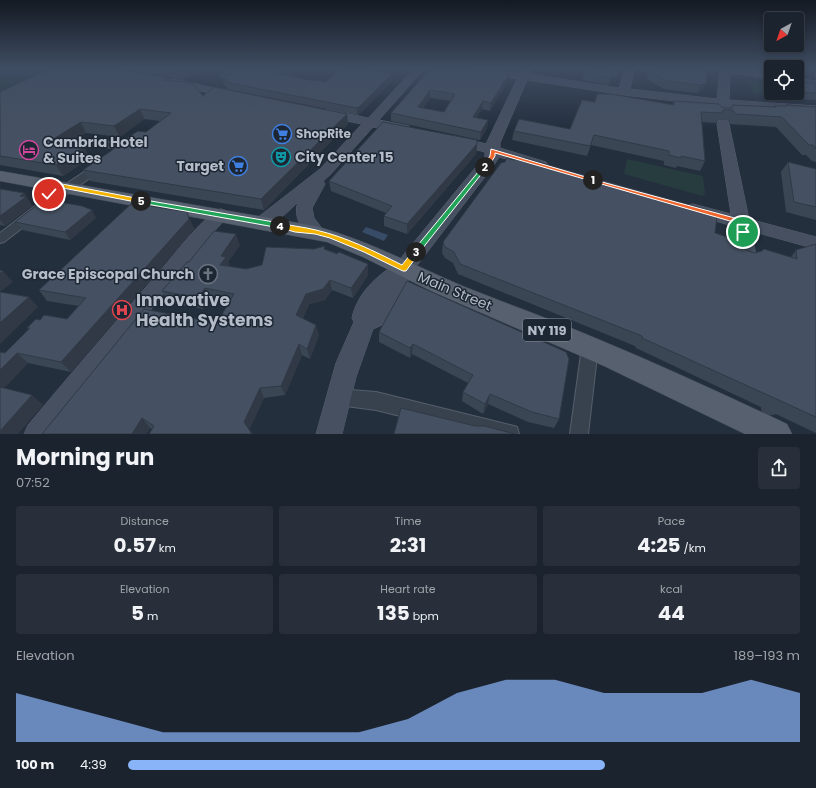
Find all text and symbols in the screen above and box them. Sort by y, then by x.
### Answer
north arrow [764,12,804,52]
map controls [764,12,804,100]
button: locate [764,60,804,100]
supermarket icon: ShopRite [271,123,293,145]
place label: ShopRite [296,125,351,142]
place label: Cambria Hotel & Suites [43,132,148,168]
hotel icon: Cambria Hotel & Suites [18,139,40,161]
theatre icon: City Center 15 [270,146,292,168]
place label: City Center 15 [295,147,394,167]
supermarket icon: Target [227,155,249,177]
place label: Target [176,156,224,176]
pin: 2 [475,157,495,177]
text: 2 [482,159,488,175]
pin: 1 [583,170,603,190]
text: 1 [591,172,595,188]
pin [32,177,66,211]
icon: check [38,183,60,205]
pin: 5 [131,191,151,211]
text: 5 [137,193,145,209]
pin [726,215,760,249]
pin: 4 [270,216,290,236]
text: 4 [276,218,284,234]
icon: arrive [732,221,754,243]
pin: 3 [406,242,426,262]
text: 3 [413,244,419,260]
church icon: Grace Episcopal Church [197,263,219,285]
place label: Grace Episcopal Church [22,264,194,284]
street label: Main Street [415,266,495,316]
place label: Innovative Health Systems [136,288,273,332]
hospital icon: Innovative Health Systems [111,299,133,321]
road number: NY 119 [523,319,571,341]
text: Morning run [16,442,154,473]
button: share [758,447,800,489]
text: 07:52 [16,473,50,492]
text: Distance [121,513,169,529]
text: Time [395,513,421,529]
text: Pace [658,513,685,529]
text: 0.57 [114,531,156,559]
text: 2:31 [390,531,426,559]
text: 4:25 [637,531,681,559]
text: km [156,540,176,556]
text: /km [681,540,706,556]
text: Elevation [120,581,169,597]
text: Heart rate [380,581,436,597]
text: kcal [660,581,683,597]
text: 5 [131,599,144,627]
text: 135 [377,599,410,627]
text: 44 [658,599,685,627]
text: m [144,608,158,624]
text: bpm [410,608,439,624]
text: Elevation [16,646,75,665]
text: 189–193 m [734,646,800,665]
text: 100 m [16,755,54,774]
text: 4:39 [80,755,107,774]

